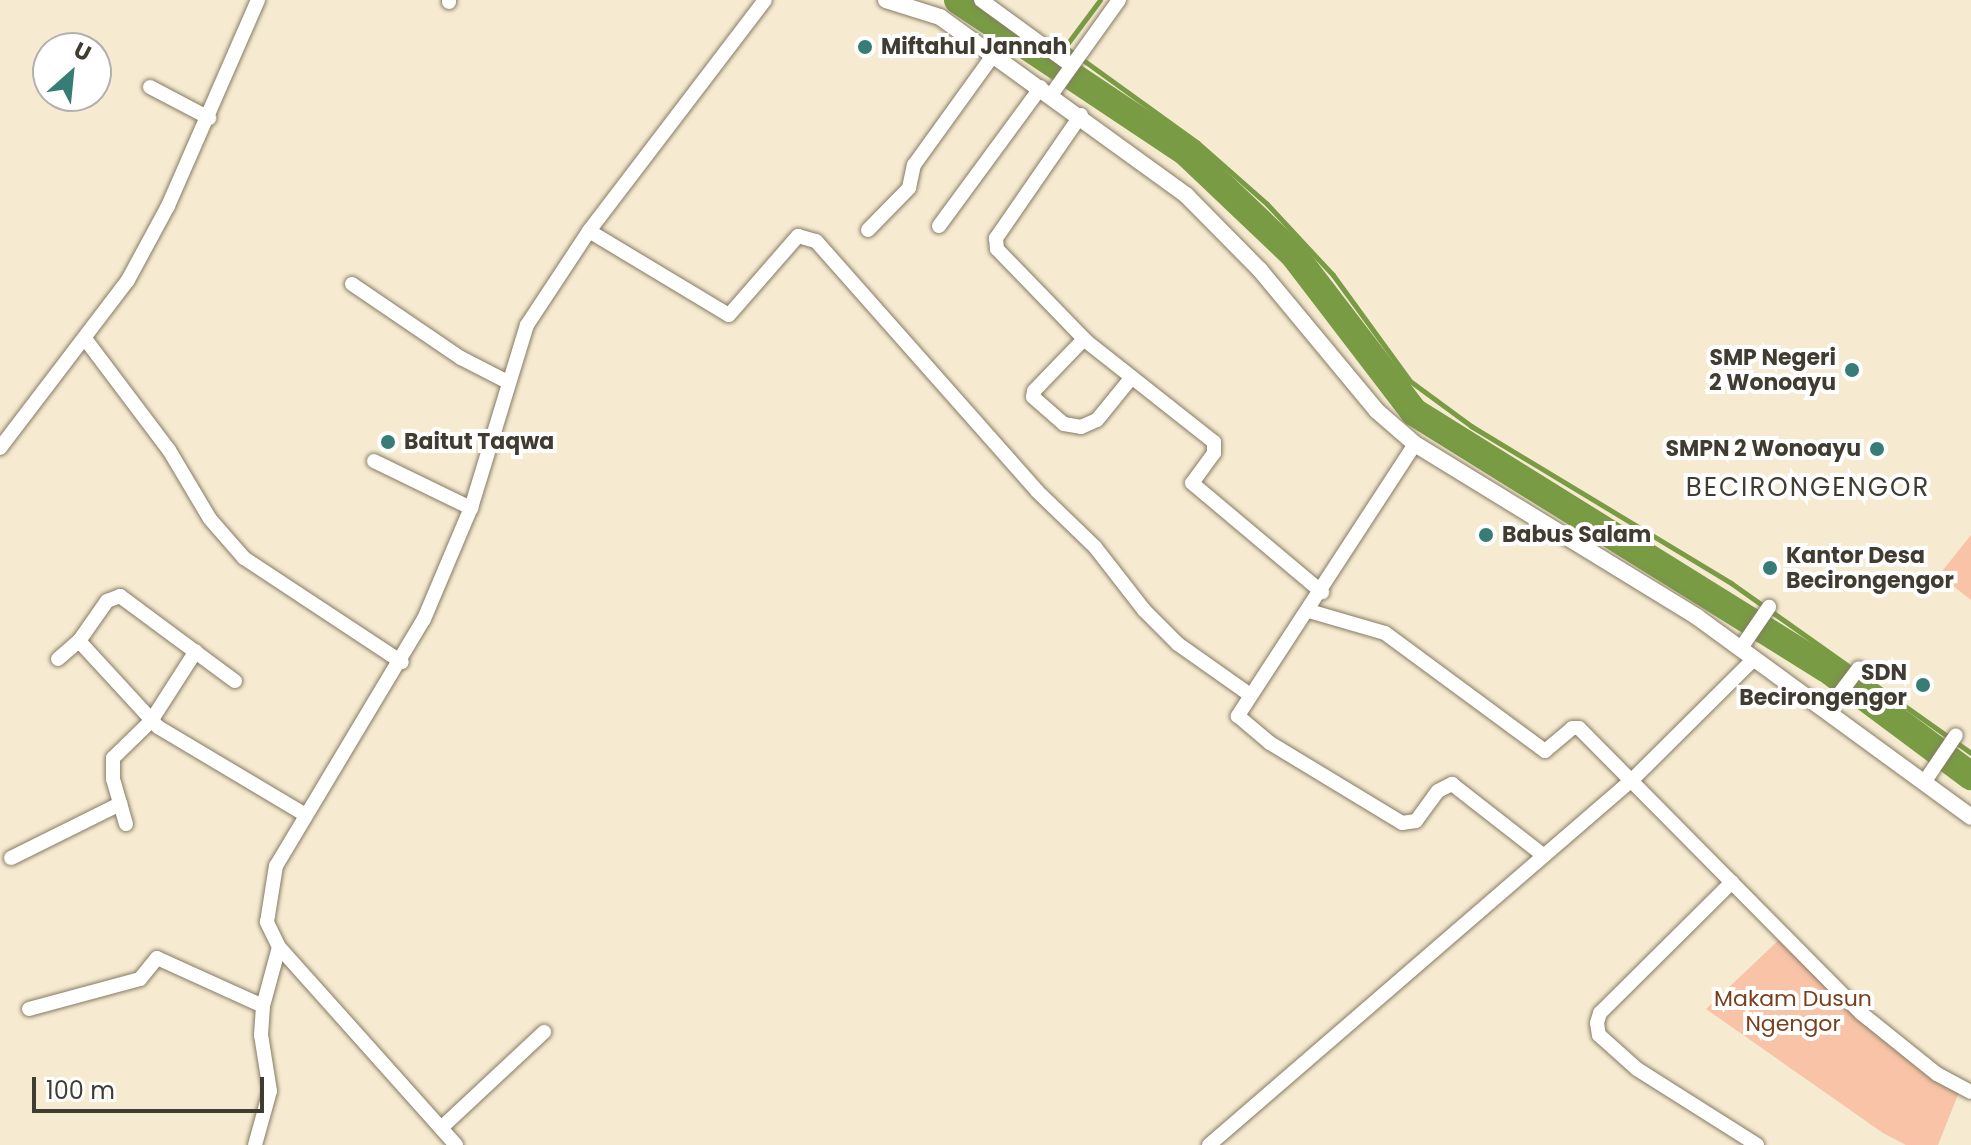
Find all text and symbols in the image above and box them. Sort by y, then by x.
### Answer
north arrow [32,32,112,112]
place label: Miftahul Jannah [881,34,1067,60]
text: U [68,35,96,69]
marker: Miftahul Jannah [856,38,874,56]
place label: SMP Negeri 2 Wonoayu [1709,344,1836,396]
marker: SMP Negeri 2 Wonoayu [1843,361,1861,379]
place label: Baitut Taqwa [404,429,554,455]
marker: Baitut Taqwa [379,433,397,451]
place label: SMPN 2 Wonoayu [1665,436,1861,462]
marker: SMPN 2 Wonoayu [1868,440,1886,458]
district label: BECIRONGENGOR [1686,472,1930,504]
place label: Babus Salam [1502,522,1651,548]
marker: Babus Salam [1477,526,1495,544]
place label: Kantor Desa Becirongengor [1786,542,1954,594]
marker: Kantor Desa Becirongengor [1761,559,1779,577]
place label: SDN Becirongengor [1739,659,1907,710]
marker: SDN Becirongengor [1914,676,1932,694]
park label: Makam Dusun Ngengor [1714,985,1872,1036]
scale bar [36,1061,268,1111]
text: 100 m [46,1074,115,1107]

